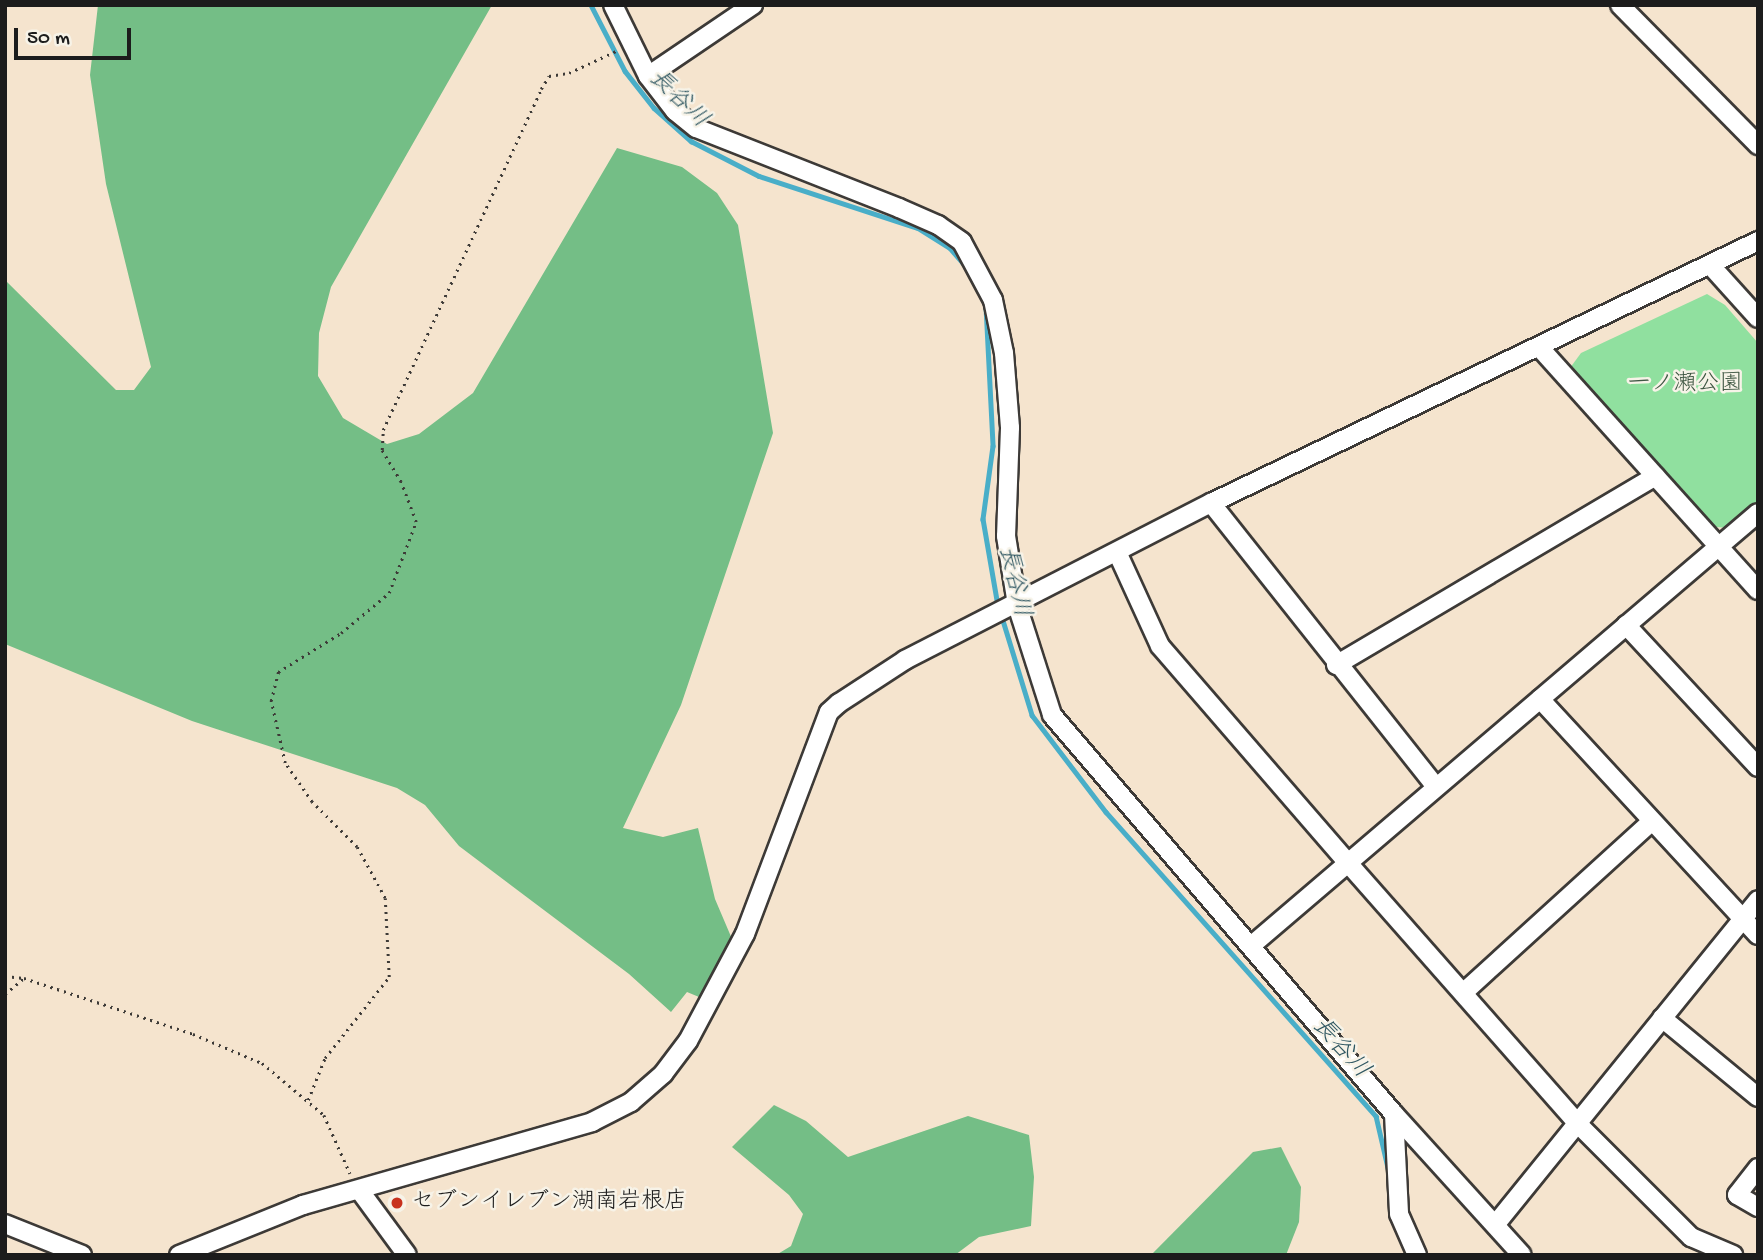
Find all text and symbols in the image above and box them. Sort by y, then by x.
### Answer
scale bar [18,14,135,58]
text: 50 m [27,27,70,52]
water label: 長谷川 [642,65,714,135]
park label: 一ノ瀬公園 [1628,371,1742,399]
water label: 長谷川 [991,544,1035,620]
water label: 長谷川 [1305,1013,1375,1085]
place label: セブンイレブン湖南岩根店 [411,1189,687,1217]
marker: セブンイレブン湖南岩根店 [389,1195,405,1211]

